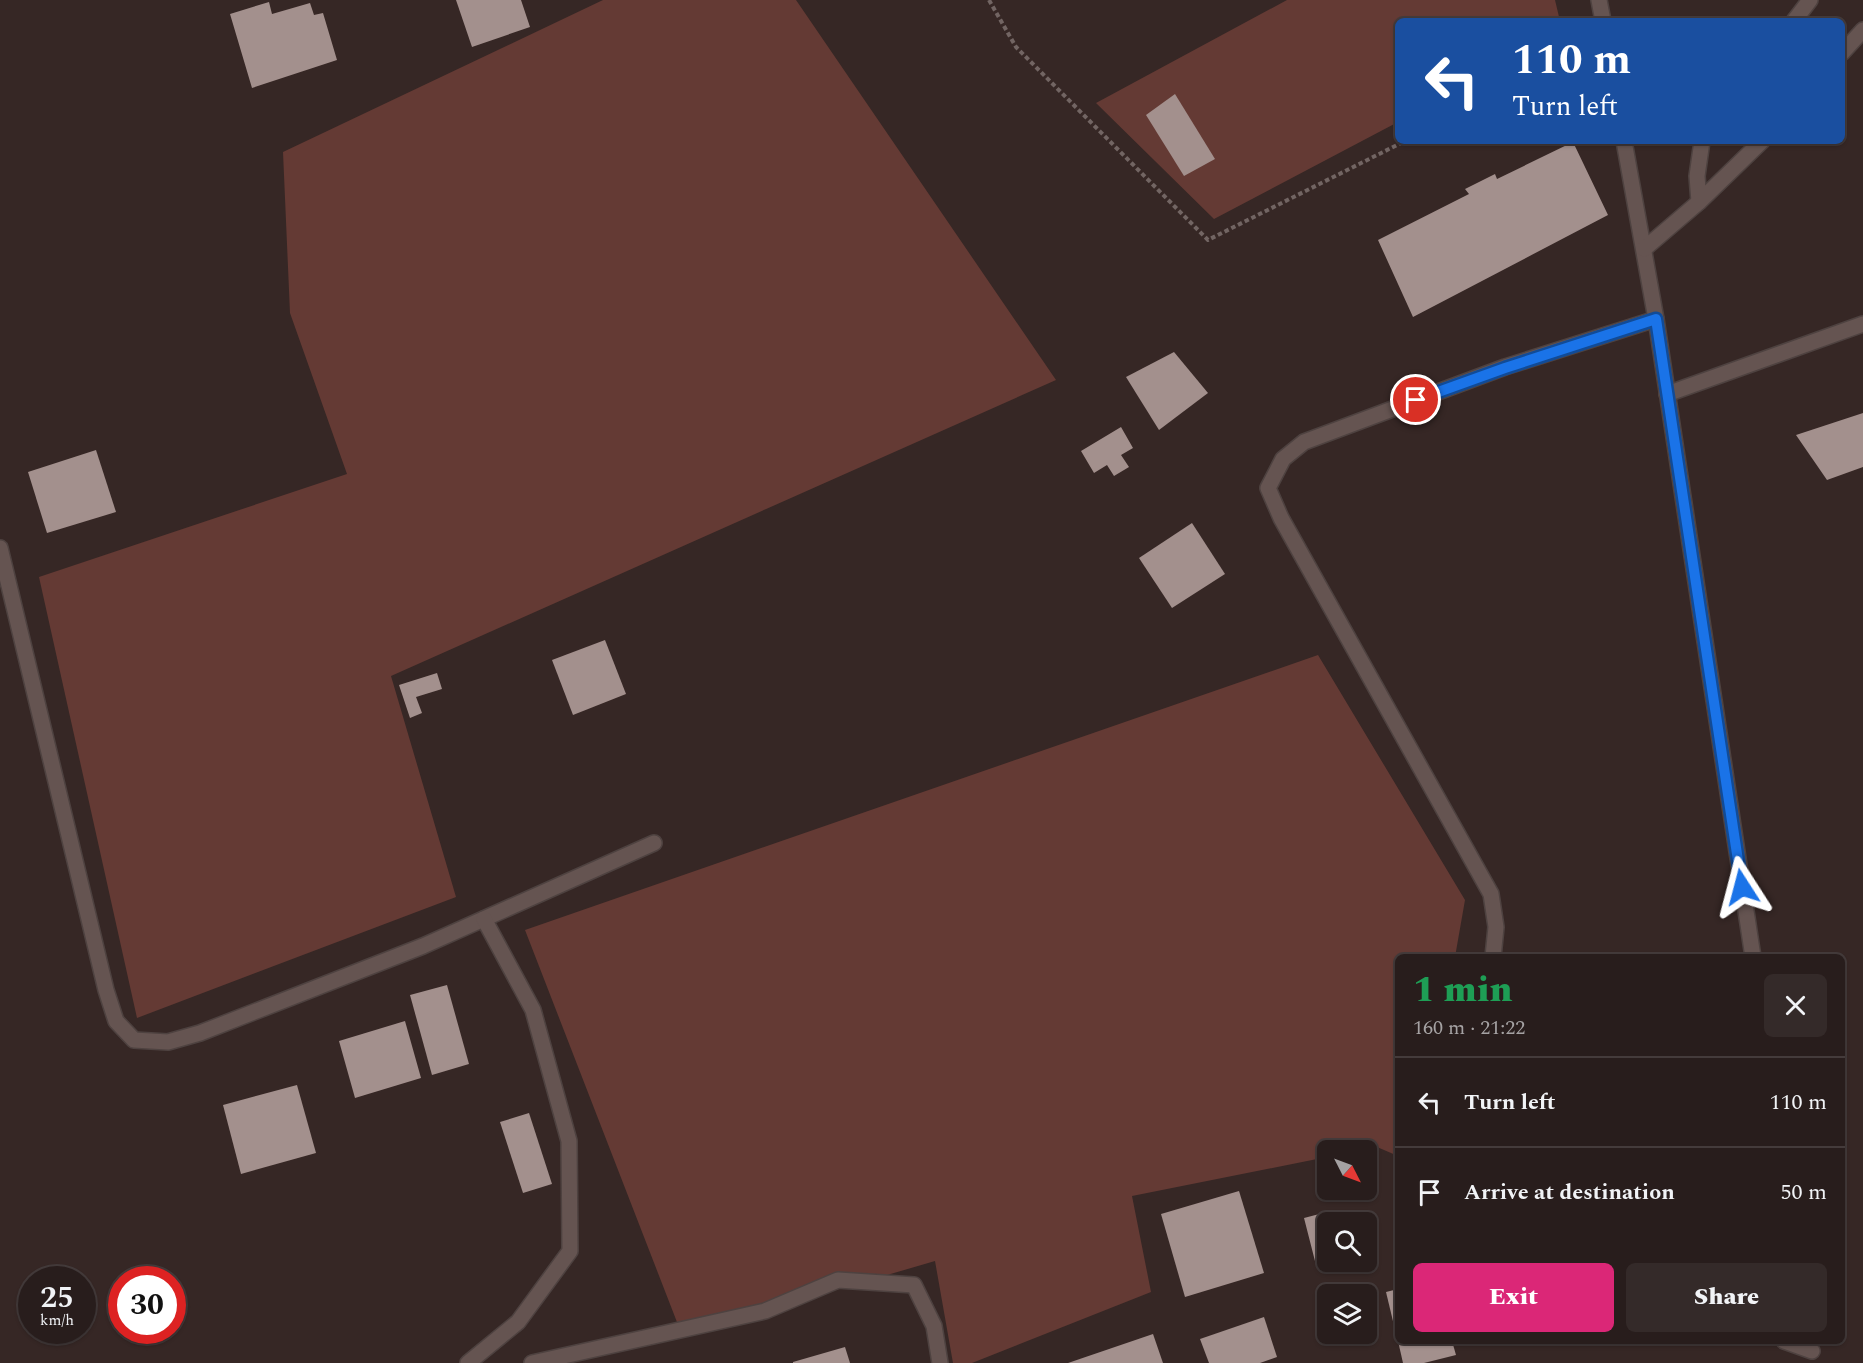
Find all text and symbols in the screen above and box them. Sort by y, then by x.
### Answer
text: 110 m [1512,29,1631,92]
icon: left [1413,42,1491,120]
text: Turn left [1512,86,1618,128]
pin [1390,374,1441,425]
icon: arrive [1399,383,1432,416]
position arrow [1710,855,1774,919]
text: 1 min [1413,963,1513,1018]
button: close [1764,974,1827,1037]
text: 160 m · 21:22 [1413,1013,1525,1043]
icon: left [1413,1086,1446,1119]
text: Turn left [1464,1086,1556,1119]
text: 110 m [1770,1086,1827,1119]
north arrow [1317,1140,1377,1200]
map controls [1317,1140,1377,1344]
icon: arrive [1413,1176,1446,1209]
text: Arrive at destination [1464,1176,1675,1209]
text: 50 m [1781,1176,1827,1209]
button: search [1317,1212,1377,1272]
button: Exit [1413,1263,1614,1332]
button: Share [1626,1263,1827,1332]
speed limit sign: 30 [108,1266,186,1344]
text: 25 [40,1275,74,1321]
button: layers [1317,1284,1377,1344]
text: km/h [40,1309,74,1332]

